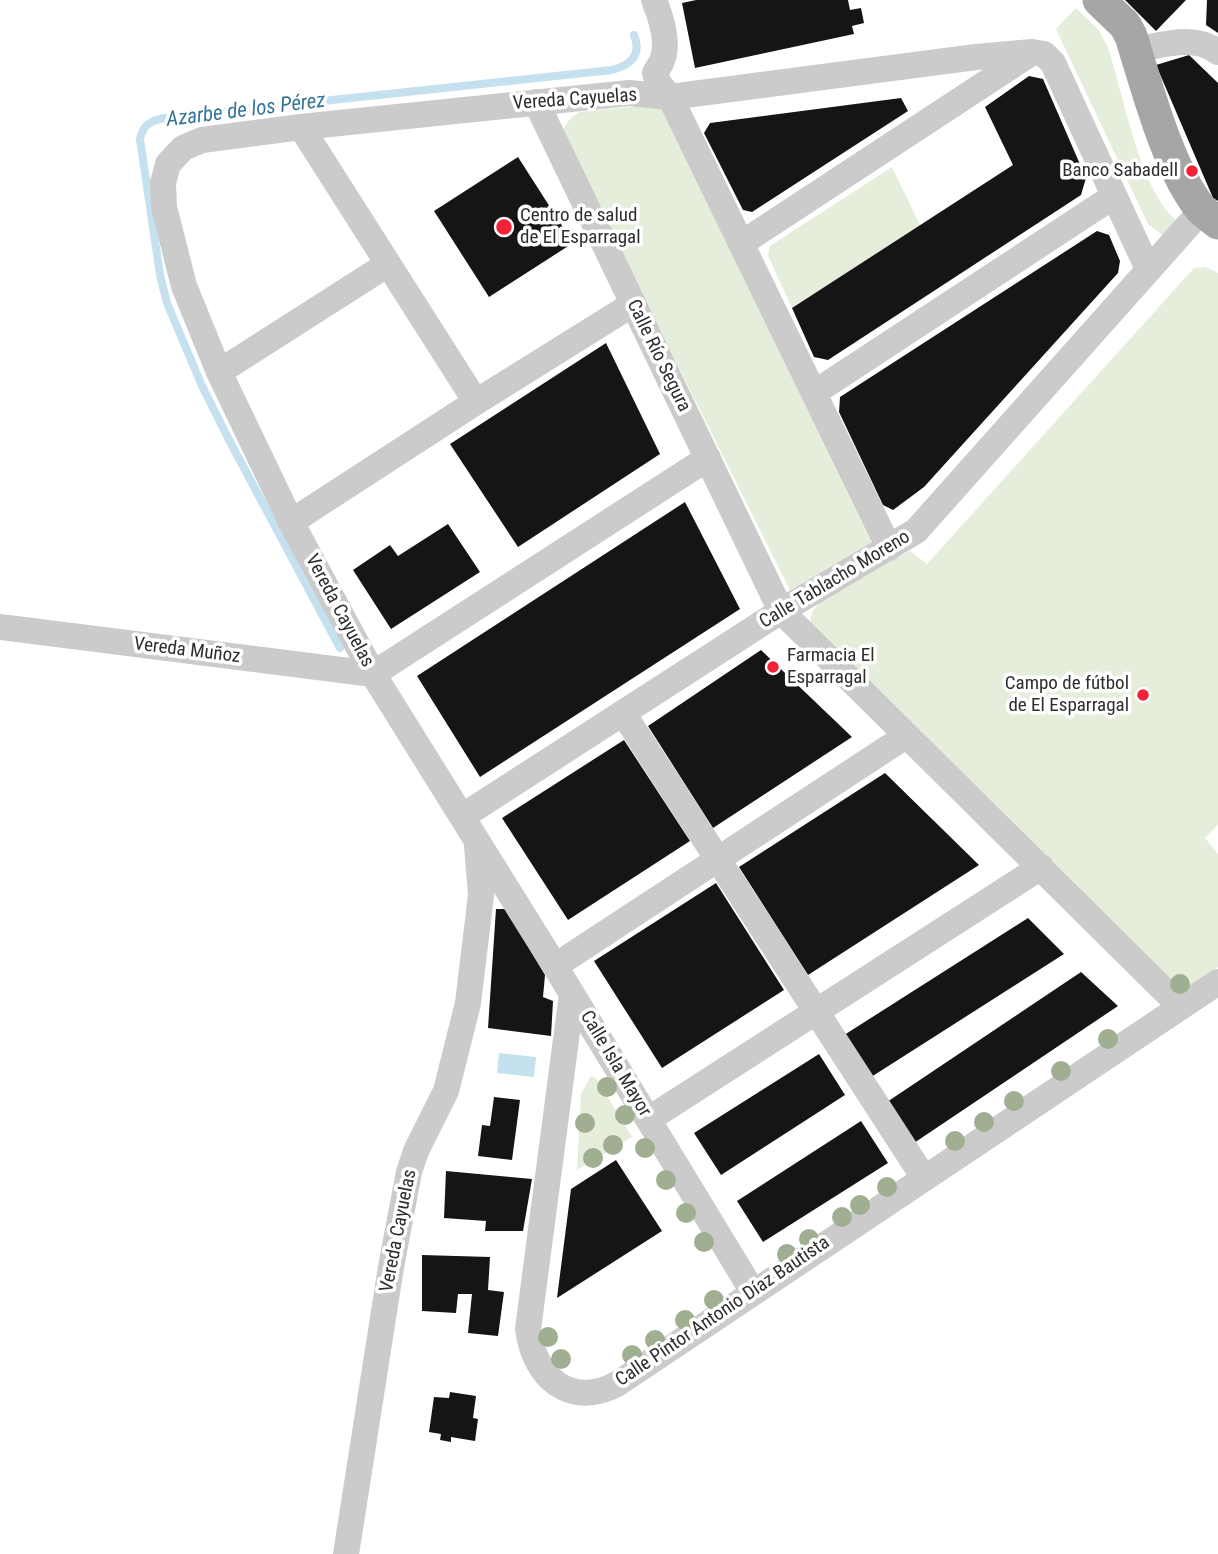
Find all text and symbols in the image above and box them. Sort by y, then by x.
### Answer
street label: Vereda Cayuelas [512,84,638,116]
water label: Azarbe de los Pérez [165,89,327,133]
place label: Banco Sabadell [1062,160,1178,182]
marker: Banco Sabadell [1184,163,1200,179]
place label: Centro de salud de El Esparragal [520,205,641,249]
marker: Centro de salud de El Esparragal [494,217,514,237]
street label: Calle Río Segura [621,296,695,416]
street label: Calle Tablacho Moreno [756,526,914,634]
street label: Vereda Cayuelas [300,551,378,671]
street label: Vereda Muñoz [132,633,242,669]
place label: Farmacia El Esparragal [787,645,875,689]
marker: Farmacia El Esparragal [765,659,781,675]
place label: Campo de fútbol de El Esparragal [1005,673,1129,717]
marker: Campo de fútbol de El Esparragal [1135,687,1151,703]
street label: Calle Isla Mayor [574,1007,656,1121]
street label: Vereda Cayuelas [376,1168,422,1294]
street label: Calle Pintor Antonio Díaz Bautista [612,1232,834,1392]

